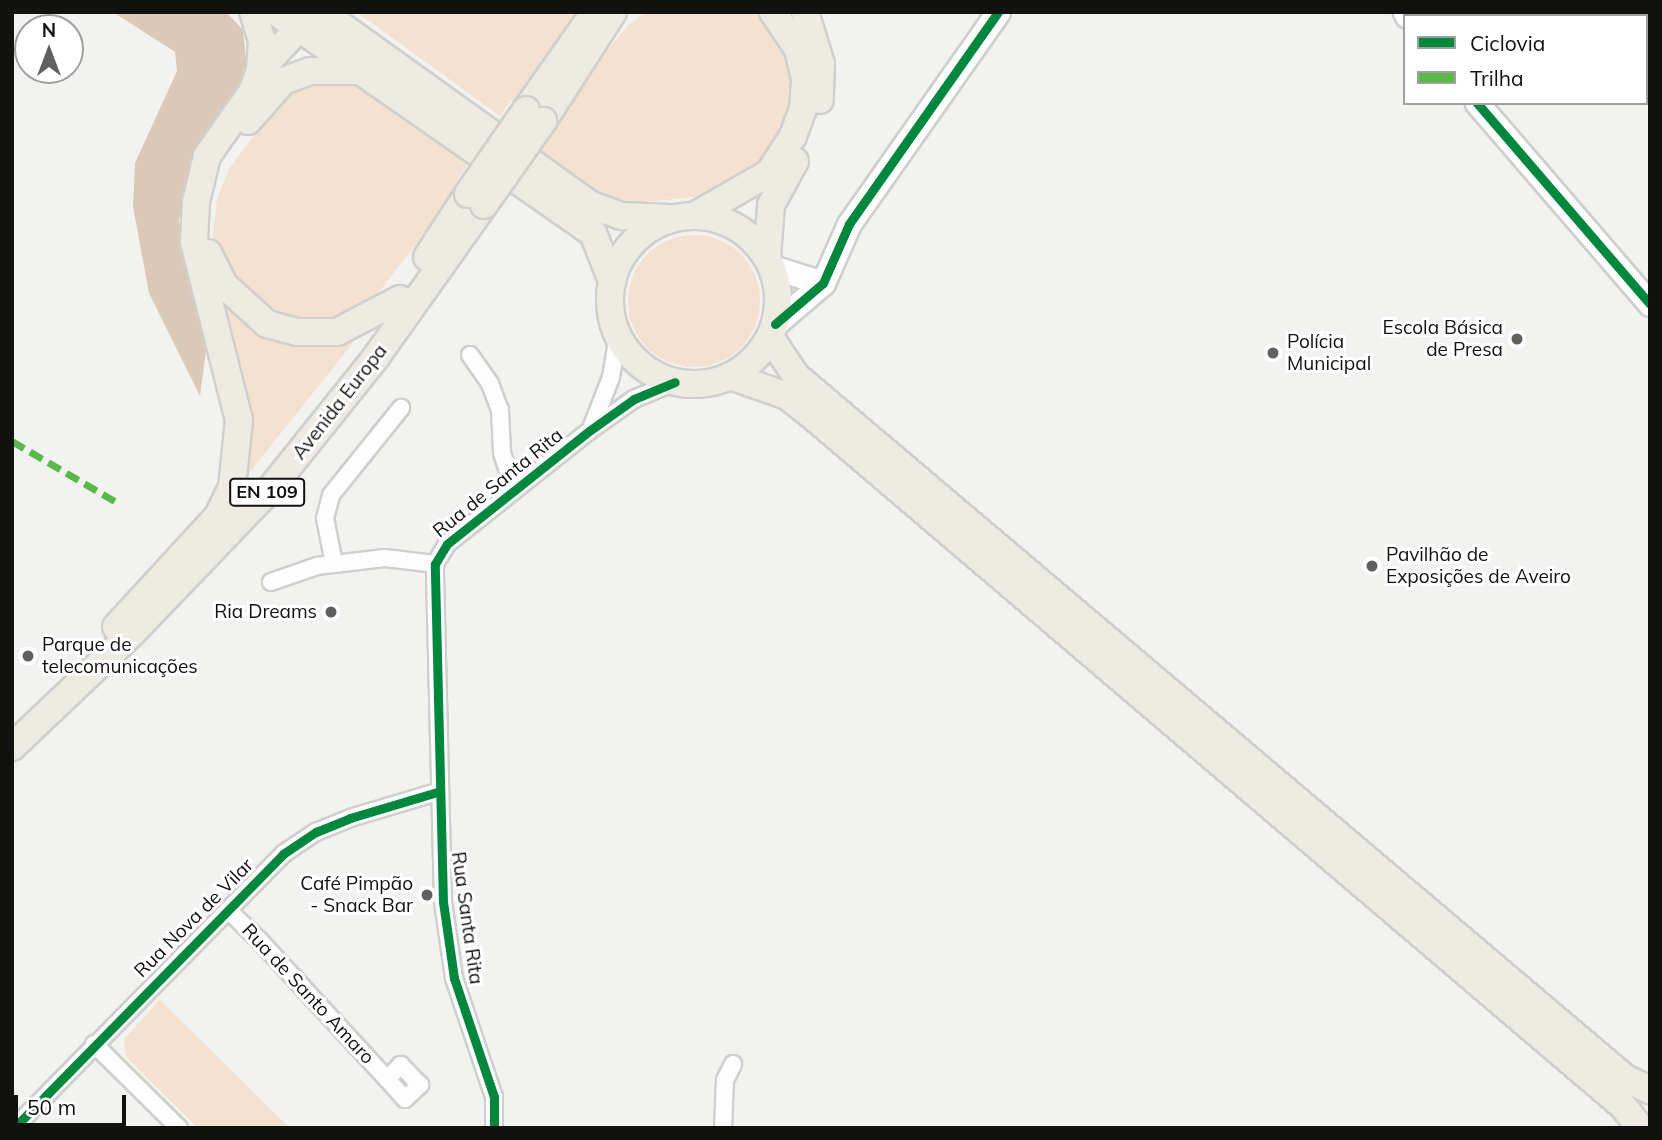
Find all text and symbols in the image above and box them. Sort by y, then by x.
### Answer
north arrow [14,14,84,84]
legend [1403,14,1648,105]
text: N [42,18,56,42]
text: Ciclovia [1470,30,1545,56]
text: Trilha [1470,65,1524,91]
place label: Escola Básica de Presa [1383,317,1503,361]
place label: Polícia Municipal [1287,331,1371,375]
marker: Escola Básica de Presa [1509,331,1525,347]
street label: Avenida Europa [288,340,392,464]
marker: Polícia Municipal [1265,345,1281,361]
street label: Rua de Santa Rita [429,424,567,542]
road number: EN 109 [229,478,306,506]
place label: Pavilhão de Exposições de Aveiro [1386,544,1571,588]
marker: Pavilhão de Exposições de Aveiro [1364,558,1380,574]
place label: Ria Dreams [214,601,317,623]
marker: Ria Dreams [323,604,339,620]
place label: Parque de telecomunicações [42,634,198,678]
marker: Parque de telecomunicações [20,648,36,664]
street label: Rua Santa Rita [446,850,488,986]
street label: Rua Nova de Vilar [130,854,258,982]
place label: Café Pimpão - Snack Bar [300,873,413,917]
marker: Café Pimpão - Snack Bar [419,887,435,903]
street label: Rua de Santo Amaro [237,919,379,1069]
scale bar [18,1080,130,1124]
text: 50 m [27,1094,76,1120]

